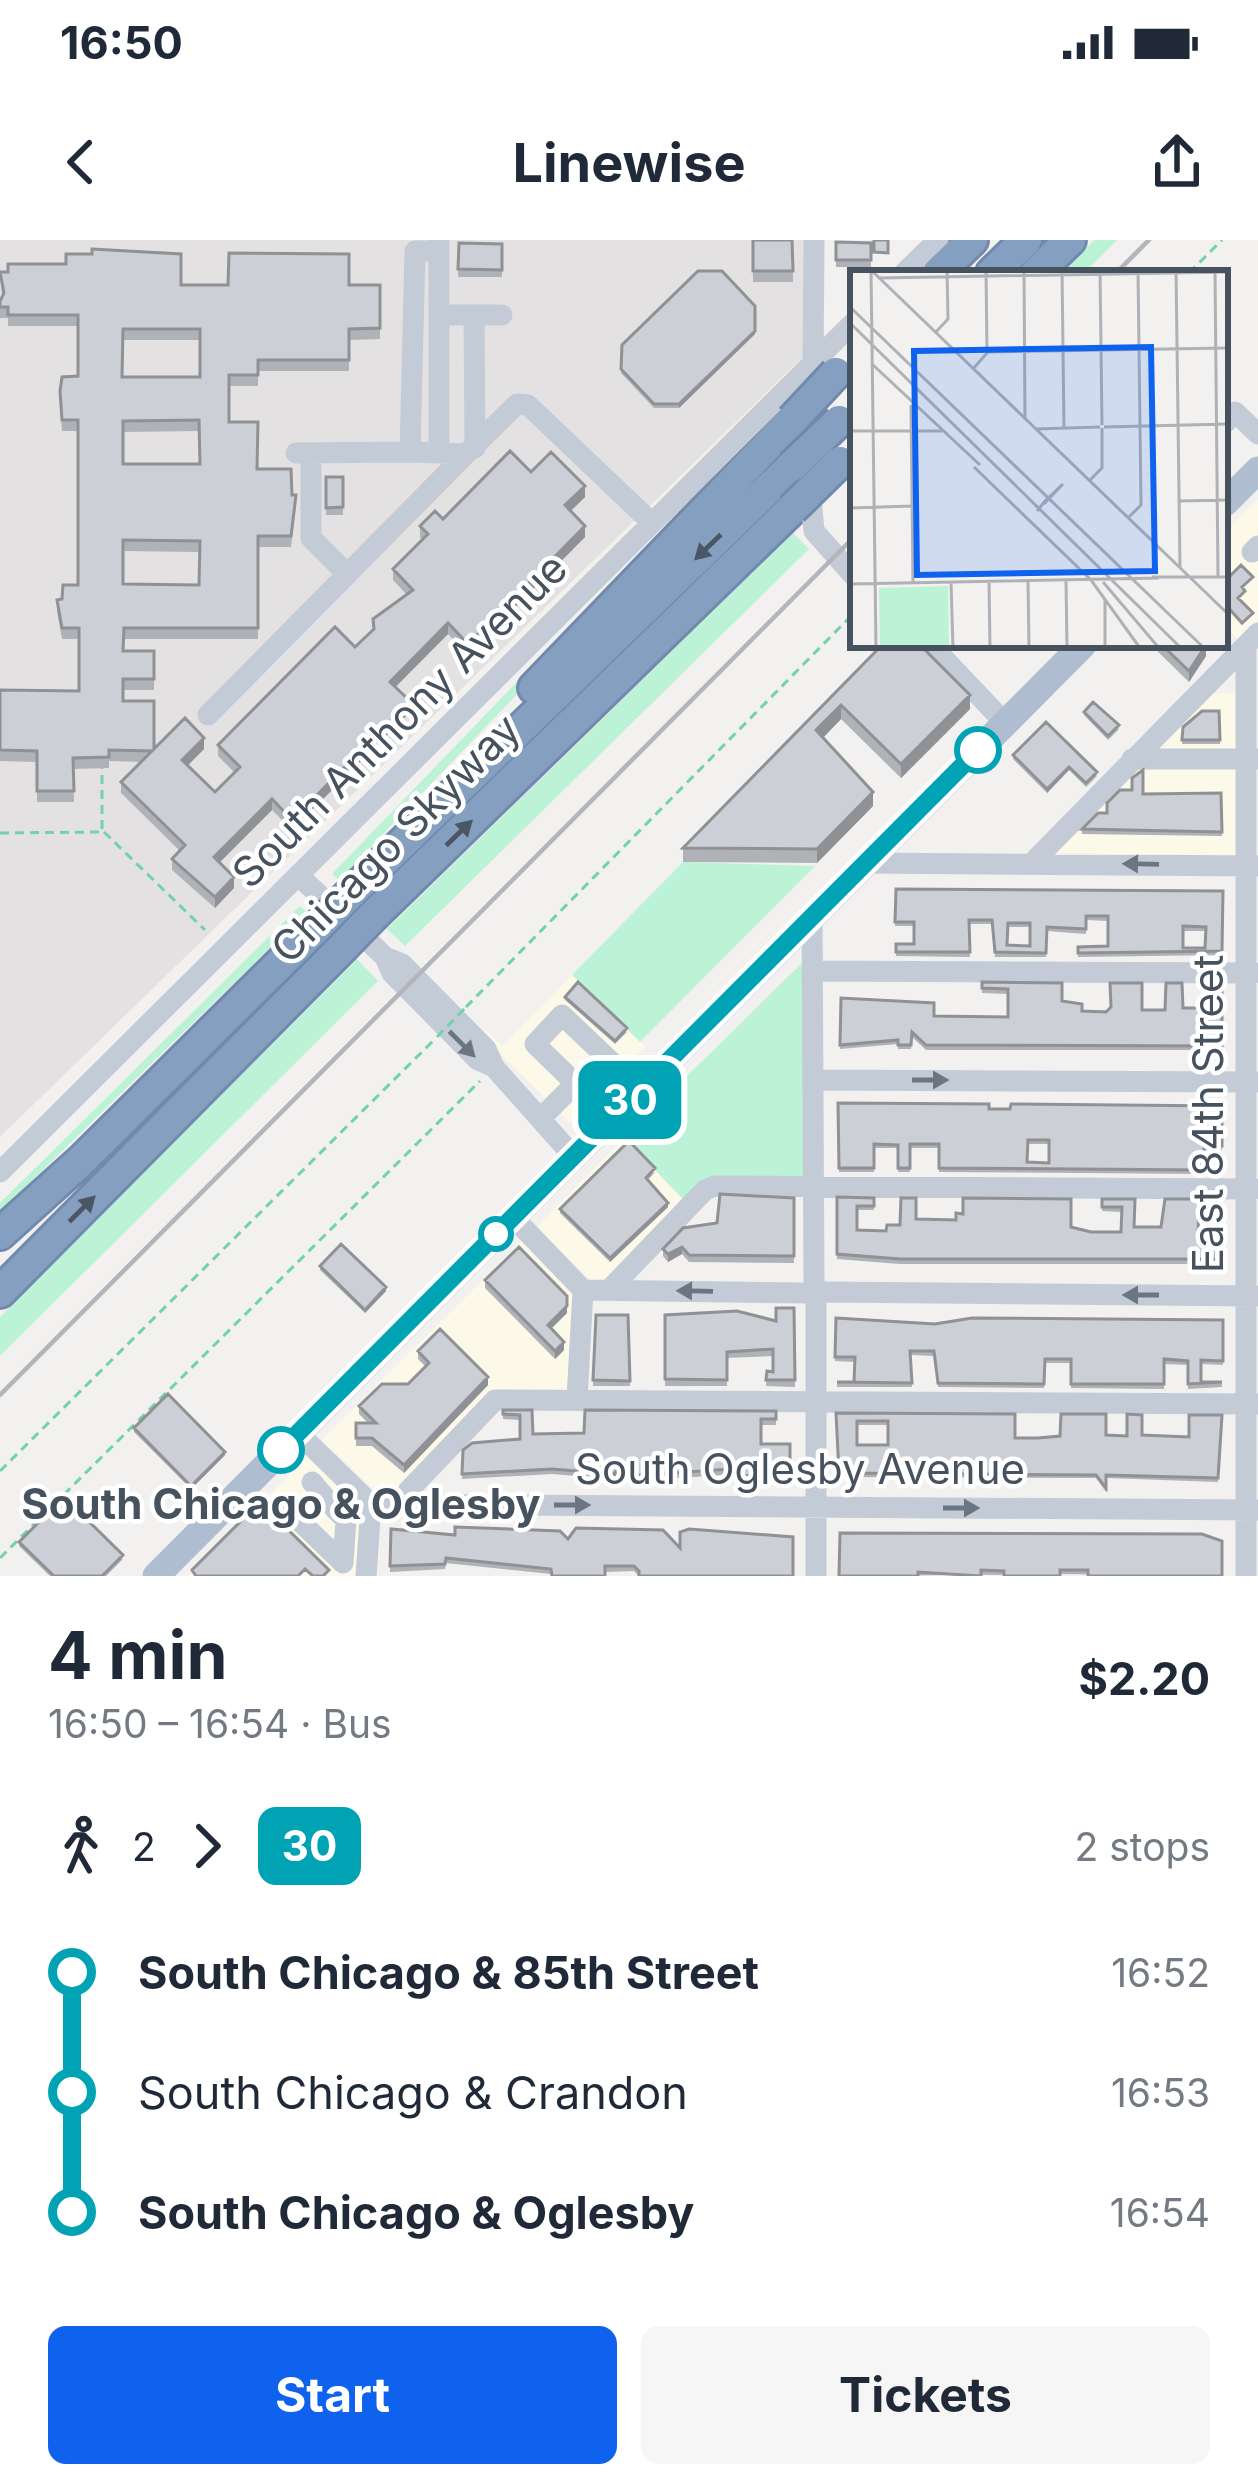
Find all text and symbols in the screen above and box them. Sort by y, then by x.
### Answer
text: 16:50 [60,15,183,70]
icon: back [48,129,114,195]
icon: share [1144,129,1210,195]
text: Linewise [512,130,746,195]
inset map [850,270,1228,648]
one-way arrow [694,533,722,561]
street label: South Anthony Avenue [221,542,577,898]
street label: Chicago Skyway [260,703,530,973]
unlabelled marker [956,728,1000,772]
one-way arrow [444,819,473,847]
one-way arrow [1121,855,1159,874]
street label: East 84th Street [1182,955,1233,1273]
one-way arrow [447,1029,475,1057]
line badge: 30 [576,1061,684,1139]
one-way arrow [912,1070,950,1090]
text: 30 [602,1074,658,1125]
one-way arrow [68,1195,96,1224]
unlabelled marker [480,1218,512,1250]
one-way arrow [675,1281,713,1301]
one-way arrow [1121,1285,1159,1305]
marker: South Chicago & Oglesby [259,1428,303,1472]
street label: South Oglesby Avenue [575,1443,1025,1494]
place label: South Chicago & Oglesby [21,1478,541,1529]
one-way arrow [554,1495,592,1515]
one-way arrow [943,1498,981,1518]
text: 4 min [48,1615,227,1695]
text: $2.20 [1078,1651,1210,1706]
text: 16:50 – 16:54 · Bus [48,1700,392,1747]
icon: walk [48,1813,114,1879]
icon: forward [174,1813,240,1879]
text: 30 [282,1820,337,1871]
text: 2 [132,1823,156,1870]
text: 2 stops [1074,1823,1210,1870]
text: South Chicago & 85th Street [138,1945,759,2000]
text: 16:52 [1111,1949,1210,1996]
text: South Chicago & Crandon [138,2065,688,2120]
text: 16:53 [1111,2069,1210,2116]
text: South Chicago & Oglesby [138,2185,694,2240]
text: 16:54 [1110,2189,1210,2236]
button: Start [48,2326,617,2464]
button: Tickets [641,2326,1210,2464]

